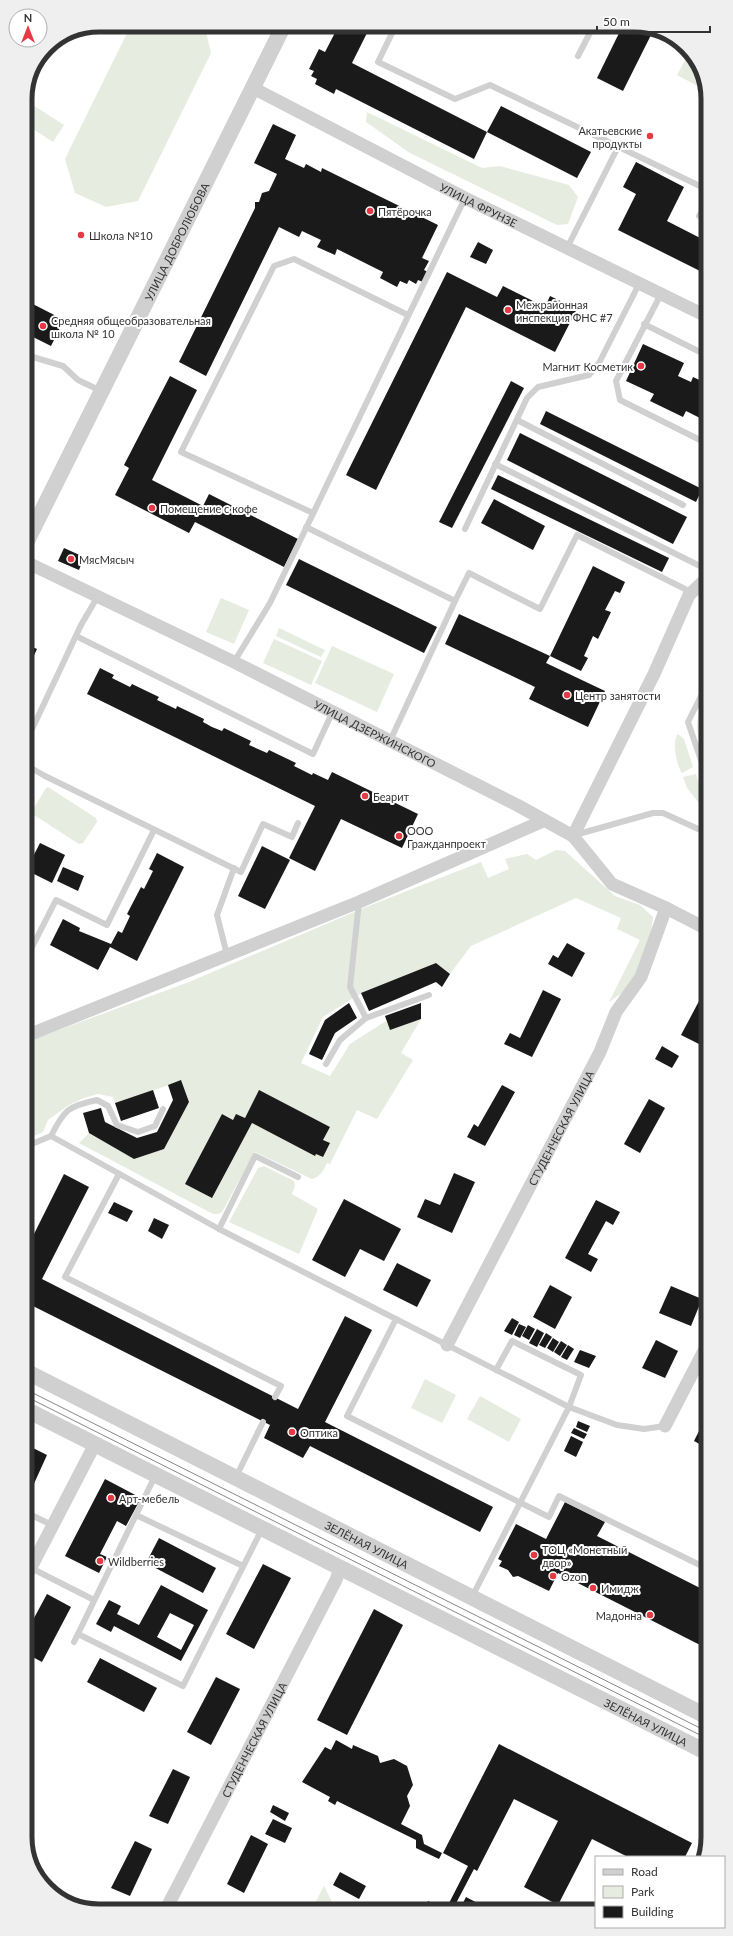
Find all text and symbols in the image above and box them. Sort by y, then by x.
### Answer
north arrow [8,8,48,48]
scale bar [597,8,710,34]
text: N [24,11,32,24]
text: 50 m [603,14,630,29]
place label: Акатьевские продукты [578,124,642,150]
marker: Акатьевские продукты [645,131,655,141]
street label: УЛИЦА ДОБРОЛЮБОВА [141,180,211,303]
street label: УЛИЦА ФРУНЗЕ [438,180,520,229]
place label: Пятёрочка [378,205,432,218]
marker: Пятёрочка [365,206,375,216]
place label: Школа №10 [89,229,153,242]
marker: Школа №10 [76,230,86,240]
place label: Межрайонная инспекция ФНС #7 [516,298,613,324]
marker: Межрайонная инспекция ФНС #7 [503,305,513,315]
place label: Средняя общеобразовательная школа № 10 [51,314,211,340]
marker: Средняя общеобразовательная школа № 10 [38,321,48,331]
place label: Магнит Косметик [543,360,633,373]
marker: Магнит Косметик [636,361,646,371]
place label: Помещение с кофе [160,502,258,515]
marker: Помещение с кофе [147,503,157,513]
place label: МясМясыч [79,553,134,566]
marker: МясМясыч [66,554,76,564]
place label: Центр занятости [575,689,661,702]
marker: Центр занятости [562,690,572,700]
street label: УЛИЦА ДЗЕРЖИНСКОГО [312,697,439,770]
place label: Беарит [373,790,410,803]
marker: Беарит [360,791,370,801]
place label: ООО Гражданпроект [407,824,486,850]
marker: ООО Гражданпроект [394,831,404,841]
street label: СТУДЕНЧЕСКАЯ УЛИЦА [525,1068,596,1188]
place label: Оптика [300,1426,338,1439]
marker: Оптика [287,1427,297,1437]
place label: Арт-мебель [119,1492,179,1505]
marker: Арт-мебель [106,1493,116,1503]
street label: ЗЕЛЁНАЯ УЛИЦА [323,1518,411,1571]
place label: ТОЦ «Монетный двор» [542,1543,627,1569]
marker: ТОЦ «Монетный двор» [529,1550,539,1560]
place label: Wildberries [108,1555,164,1568]
marker: Wildberries [95,1556,105,1566]
place label: Ozon [561,1570,587,1583]
marker: Ozon [548,1571,558,1581]
place label: Имидж [601,1582,639,1595]
marker: Имидж [588,1583,598,1593]
place label: Мадонна [596,1609,642,1622]
marker: Мадонна [645,1610,655,1620]
street label: СТУДЕНЧЕСКАЯ УЛИЦА [218,1679,289,1799]
street label: ЗЕЛЁНАЯ УЛИЦА [602,1695,690,1748]
legend [595,1856,725,1928]
text: Road [631,1864,658,1879]
text: Park [631,1884,655,1899]
text: Building [631,1904,674,1919]

